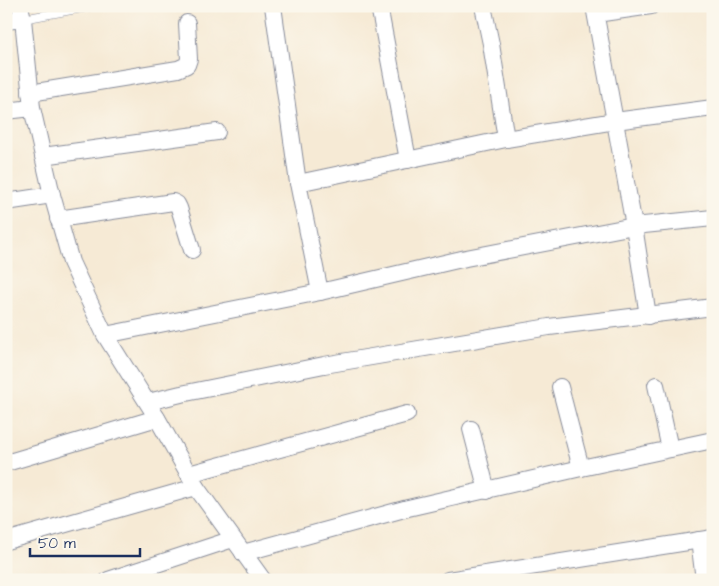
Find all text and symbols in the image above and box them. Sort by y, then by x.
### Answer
scale bar [30,526,140,558]
text: 50 m [38,533,76,554]

